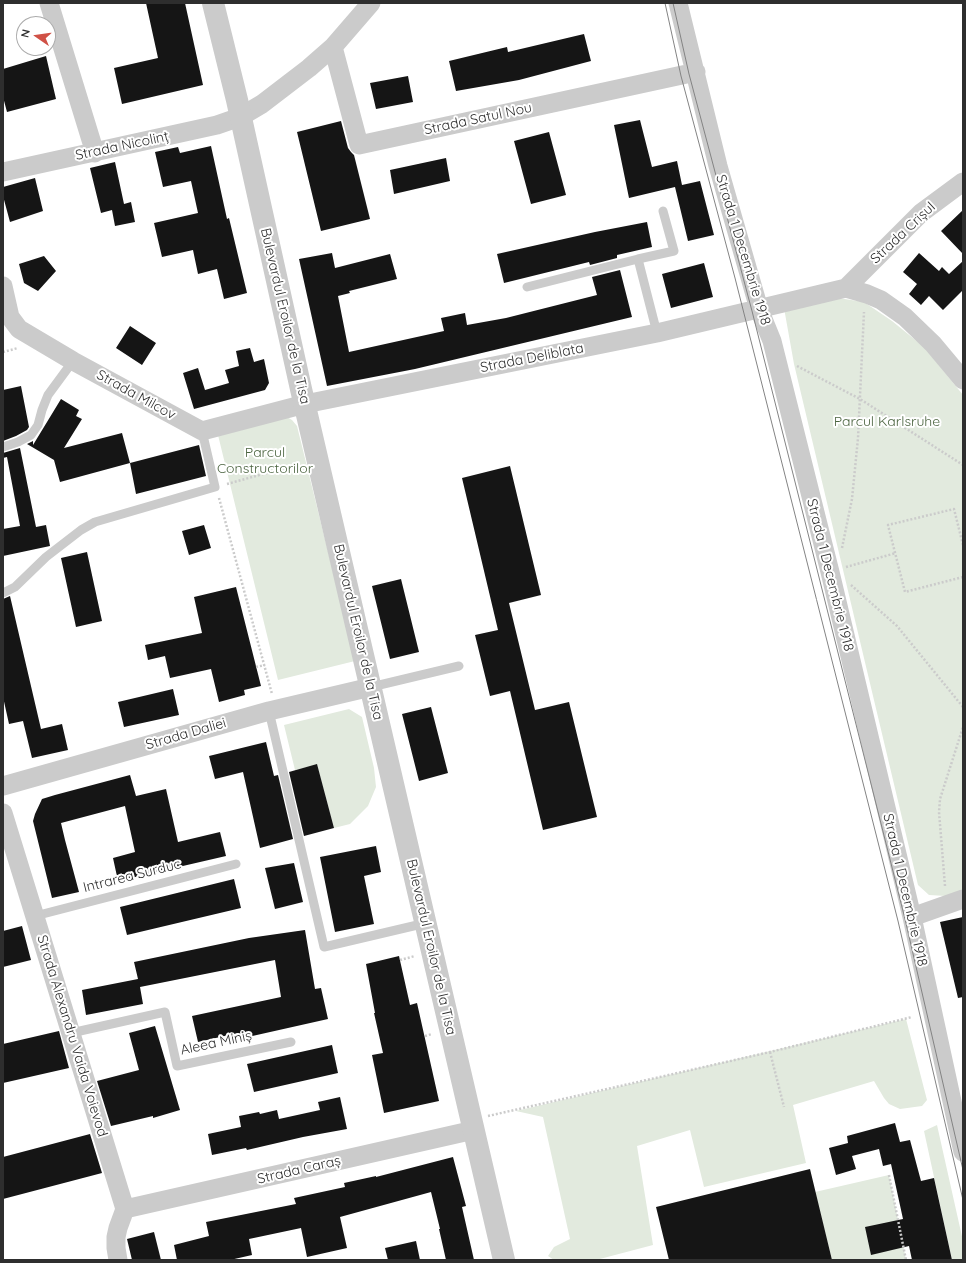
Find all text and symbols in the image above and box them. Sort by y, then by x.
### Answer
north arrow [16,16,56,56]
text: N [18,28,33,39]
street label: Strada Satul Nou [423,99,533,139]
street label: Strada Nicolinț [74,128,170,164]
street label: Strada 1 Decembrie 1918 [712,173,774,327]
street label: Strada Crișul [867,199,939,267]
street label: Bulevardul Eroilor de la Tisa [257,226,313,406]
street label: Strada Deliblata [479,340,585,376]
street label: Strada Milcov [94,366,178,424]
park label: Parcul Karlsruhe [834,414,940,430]
park label: Parcul Constructorilor [217,445,313,478]
street label: Strada 1 Decembrie 1918 [803,497,857,653]
street label: Bulevardul Eroilor de la Tisa [330,542,386,722]
street label: Strada Daliei [144,715,228,753]
street label: Strada 1 Decembrie 1918 [879,812,931,968]
street label: Intrarea Surduc [81,856,183,896]
street label: Bulevardul Eroilor de la Tisa [403,857,459,1037]
street label: Strada Alexandru Vaida Voievod [33,933,111,1139]
street label: Aleea Miniș [179,1027,253,1059]
street label: Strada Caraș [256,1152,342,1188]

